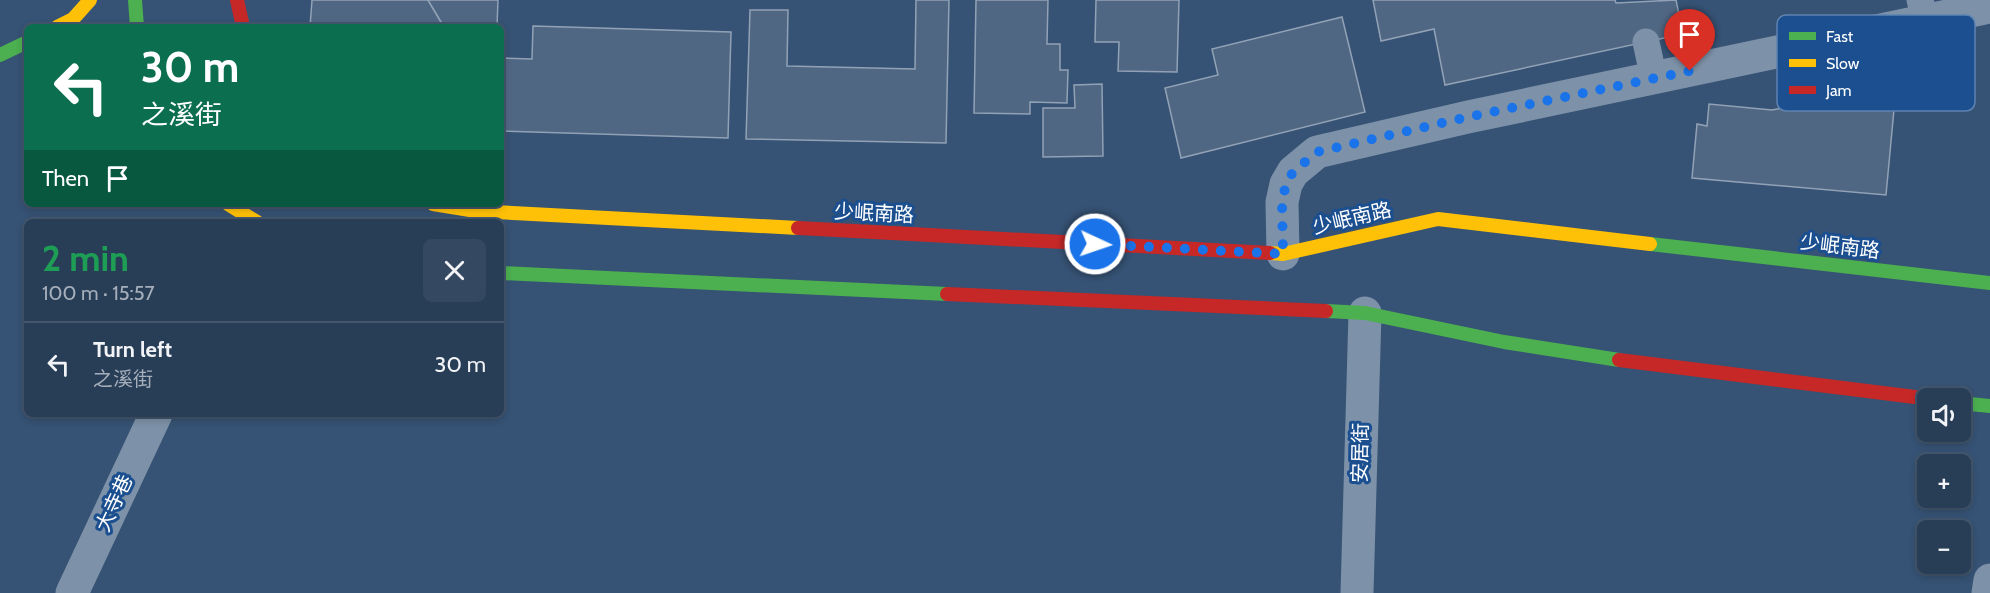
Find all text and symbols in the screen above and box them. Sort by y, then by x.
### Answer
pin [1664,9,1715,71]
legend [1777,15,1975,111]
icon: arrive [1673,18,1706,51]
text: Fast [1826,27,1854,46]
text: 30 m [141,41,239,93]
icon: left [42,48,120,126]
text: Slow [1826,54,1860,73]
text: Jam [1825,81,1852,100]
text: 之溪街 [141,98,222,131]
icon: arrive [101,162,134,195]
text: Then [42,165,89,192]
street label: 少岷南路 [1310,197,1394,239]
street label: 少岷南路 [833,199,915,227]
position arrow [1063,212,1127,276]
street label: 少岷南路 [1799,229,1881,263]
text: 2 min [42,236,129,280]
button: close [423,239,486,302]
text: 100 m · 15:57 [42,281,155,305]
text: Turn left [93,336,172,363]
icon: left [42,348,75,381]
text: 30 m [434,351,486,378]
text: 之溪街 [93,367,153,391]
map controls [1917,388,1971,574]
button: sound [1917,388,1971,442]
street label: 安居街 [1347,423,1373,483]
button: + [1917,454,1971,508]
street label: 大寺巷 [90,471,138,535]
button: − [1917,520,1971,574]

